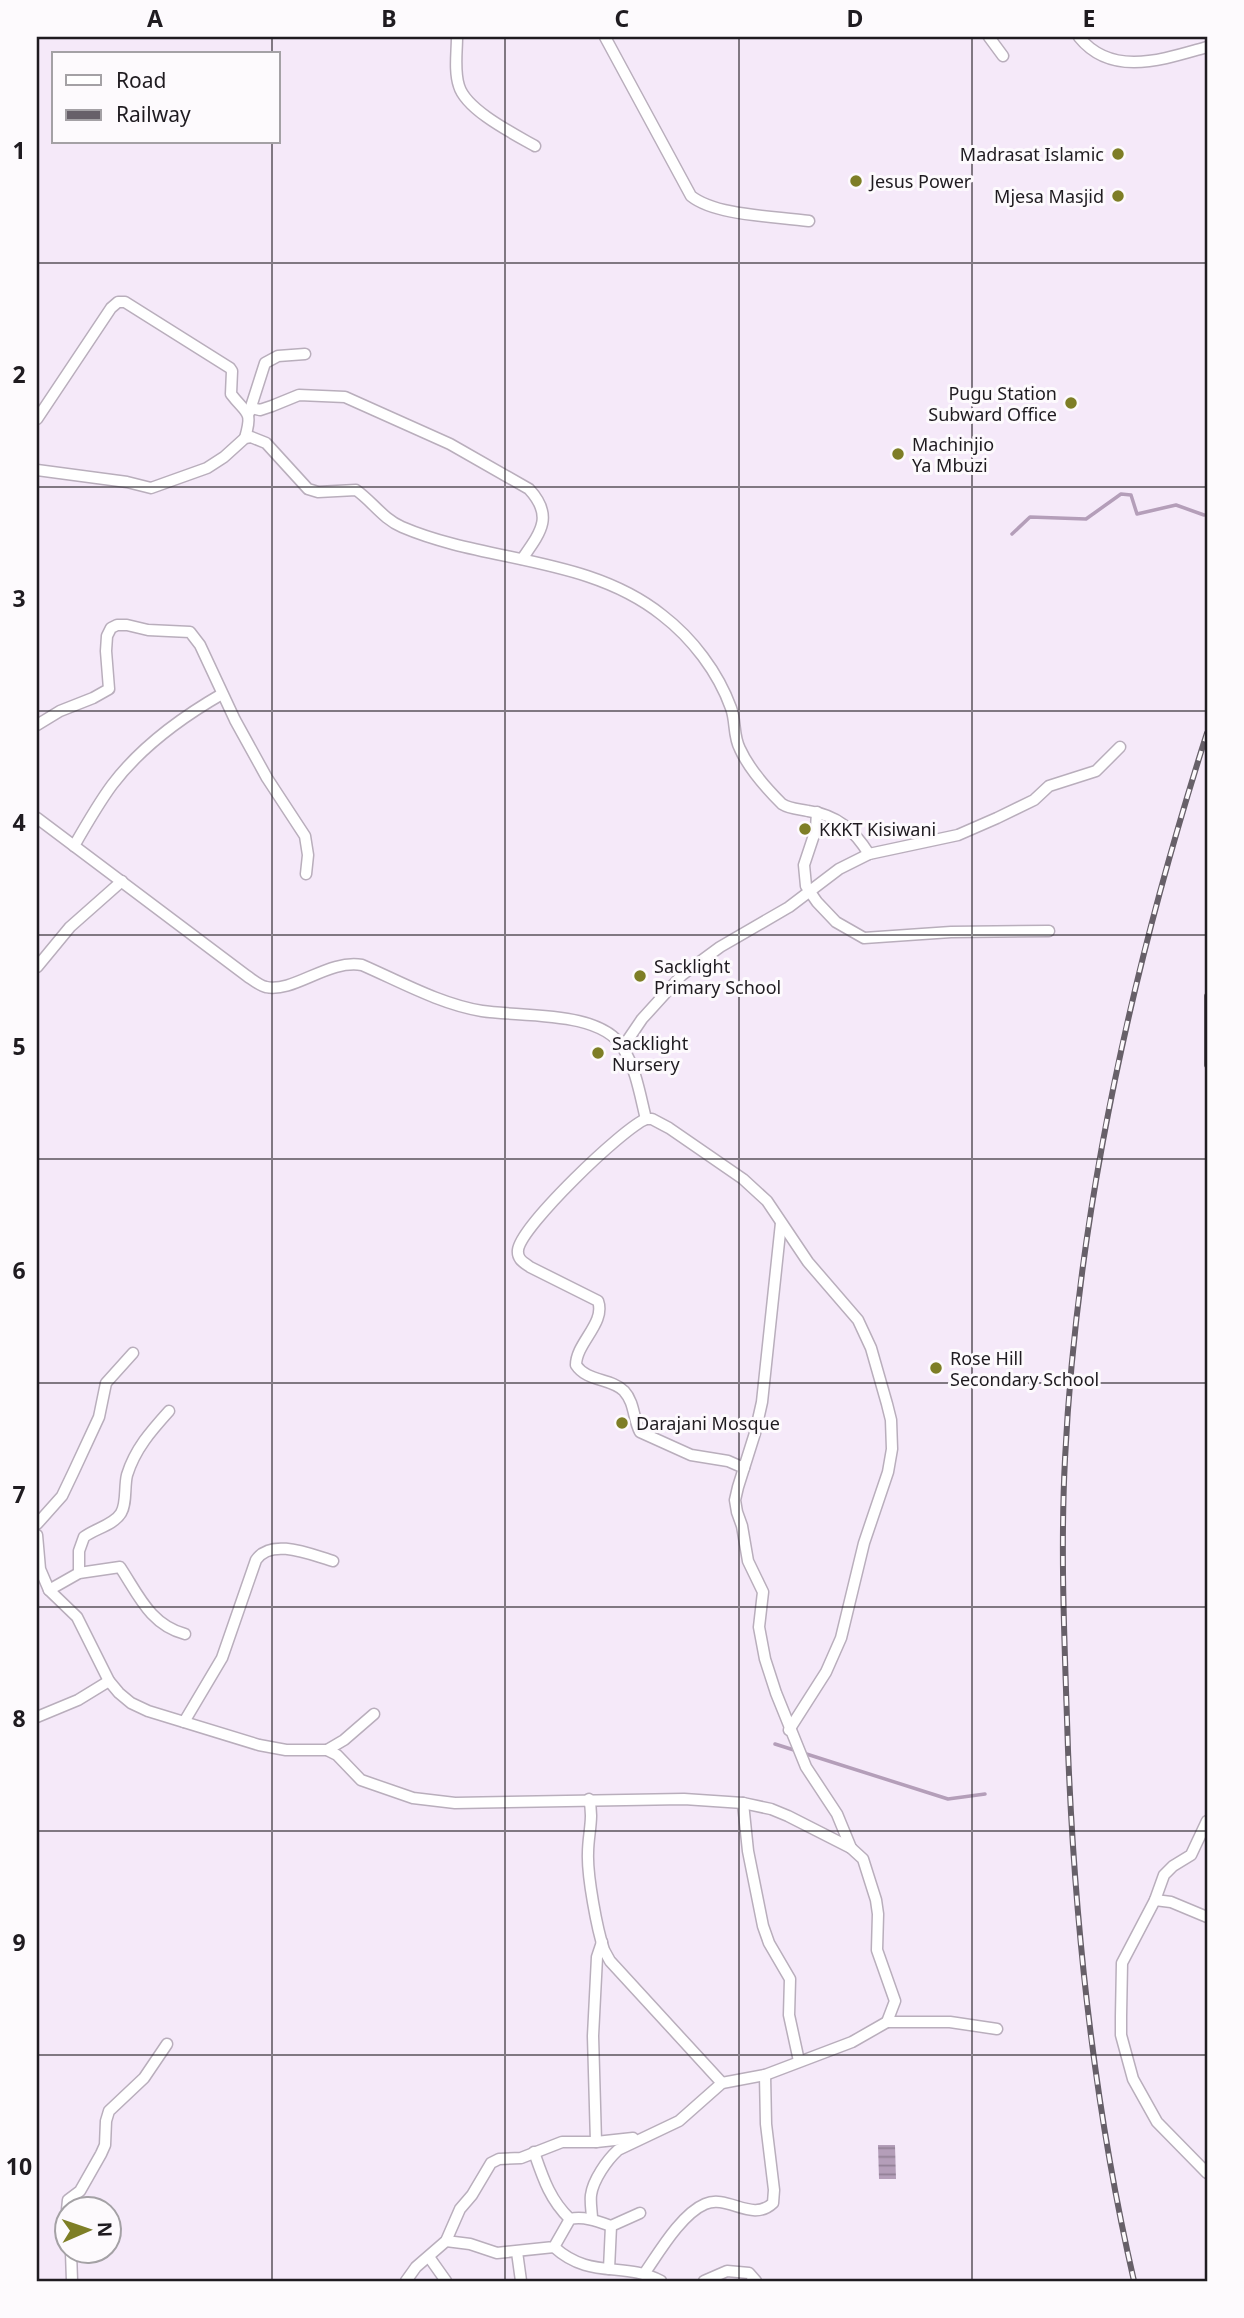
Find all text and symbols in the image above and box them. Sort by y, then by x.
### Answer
text: A [147,2,163,34]
text: B [381,2,397,34]
text: C [615,2,630,34]
text: D [847,2,863,34]
text: E [1083,2,1095,34]
legend [52,52,280,144]
text: Road [116,66,166,94]
text: Railway [116,100,191,128]
text: 1 [12,134,26,166]
place label: Madrasat Islamic [960,142,1104,166]
marker: Madrasat Islamic [1110,146,1126,162]
place label: Jesus Power [868,169,972,193]
marker: Jesus Power [848,173,864,189]
place label: Mjesa Masjid [994,184,1104,208]
marker: Mjesa Masjid [1110,188,1126,204]
text: 2 [12,358,26,390]
place label: Pugu Station Subward Office [928,381,1057,426]
marker: Pugu Station Subward Office [1063,395,1079,411]
place label: Machinjio Ya Mbuzi [912,432,994,477]
marker: Machinjio Ya Mbuzi [890,446,906,462]
text: 3 [12,582,26,614]
text: 4 [12,806,26,838]
place label: KKKT Kisiwani [819,817,936,841]
marker: KKKT Kisiwani [797,821,813,837]
place label: Sacklight Primary School [654,954,781,999]
marker: Sacklight Primary School [632,968,648,984]
text: 5 [12,1030,26,1062]
place label: Sacklight Nursery [612,1031,689,1076]
marker: Sacklight Nursery [590,1045,606,1061]
text: 6 [12,1254,26,1286]
place label: Rose Hill Secondary School [950,1346,1099,1391]
marker: Rose Hill Secondary School [928,1360,944,1376]
place label: Darajani Mosque [636,1411,780,1435]
marker: Darajani Mosque [614,1415,630,1431]
text: 7 [12,1478,26,1510]
text: 8 [12,1702,26,1734]
text: 9 [12,1926,26,1958]
text: 10 [6,2150,32,2182]
north arrow [52,2196,122,2266]
text: N [92,2221,118,2238]

